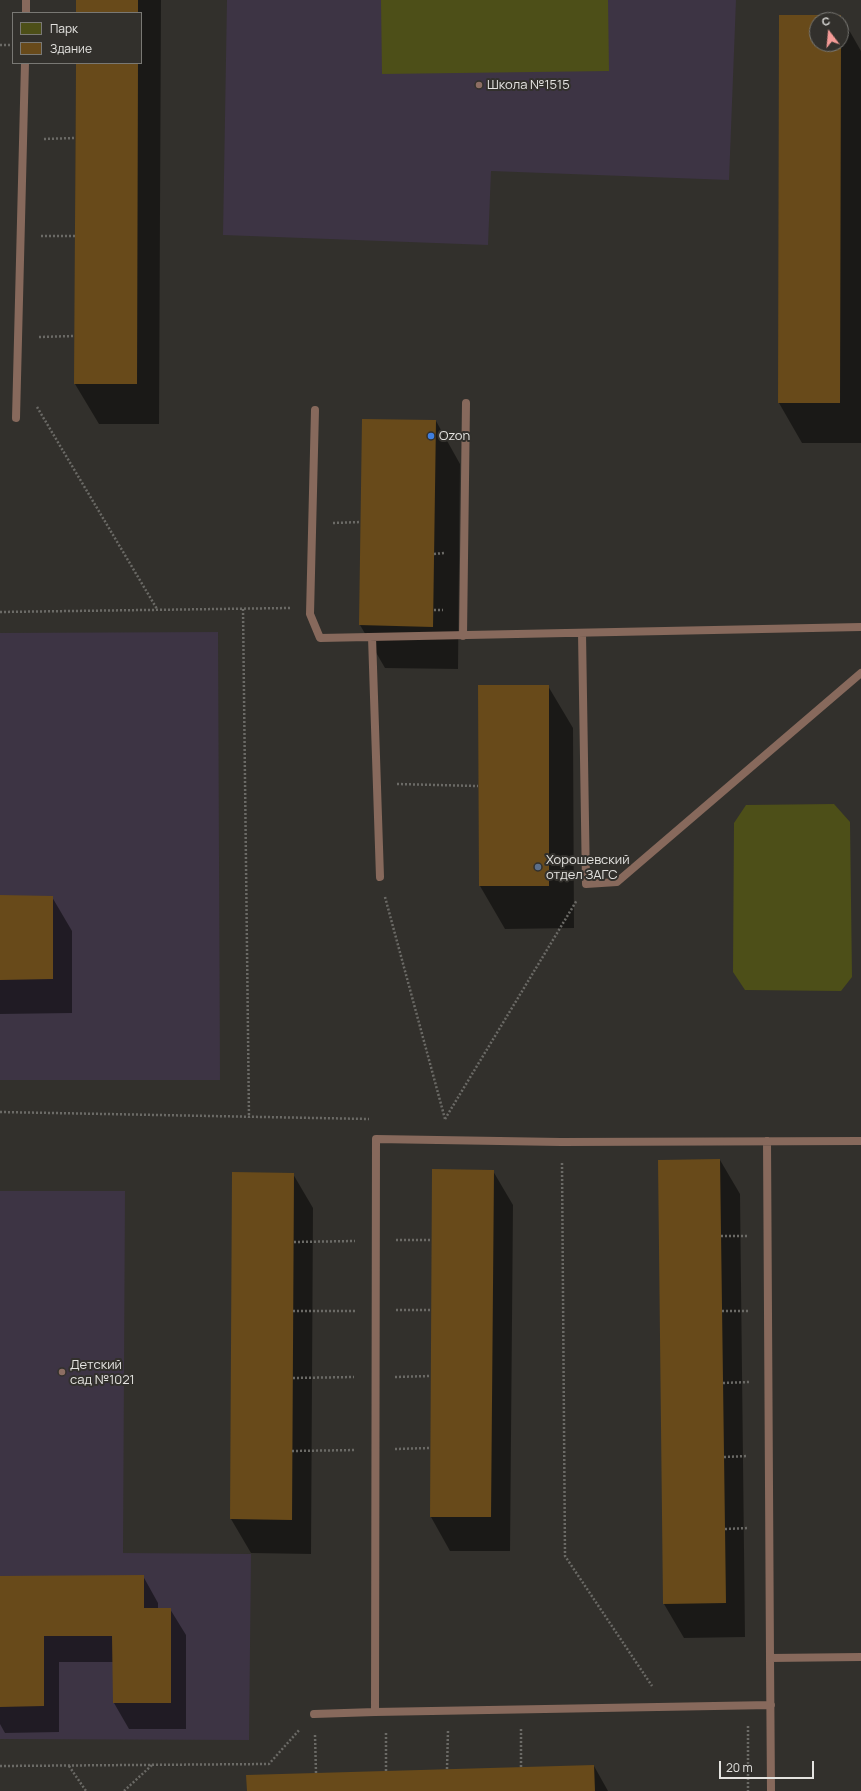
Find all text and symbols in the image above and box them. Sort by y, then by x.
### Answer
legend [12,12,142,64]
north arrow [809,12,849,52]
text: С [820,13,832,29]
text: Парк [50,20,78,37]
text: Здание [50,40,92,57]
place label: Школа №1515 [487,77,570,93]
marker: Школа №1515 [474,80,484,90]
place label: Ozon [439,428,470,444]
marker: Ozon [426,431,436,441]
place label: Хорошевский отдел ЗАГС [546,852,630,883]
marker: Хорошевский отдел ЗАГС [533,862,543,872]
place label: Детский сад №1021 [70,1357,135,1388]
marker: Детский сад №1021 [57,1367,67,1377]
scale bar [721,1753,816,1779]
text: 20 m [726,1759,753,1776]

